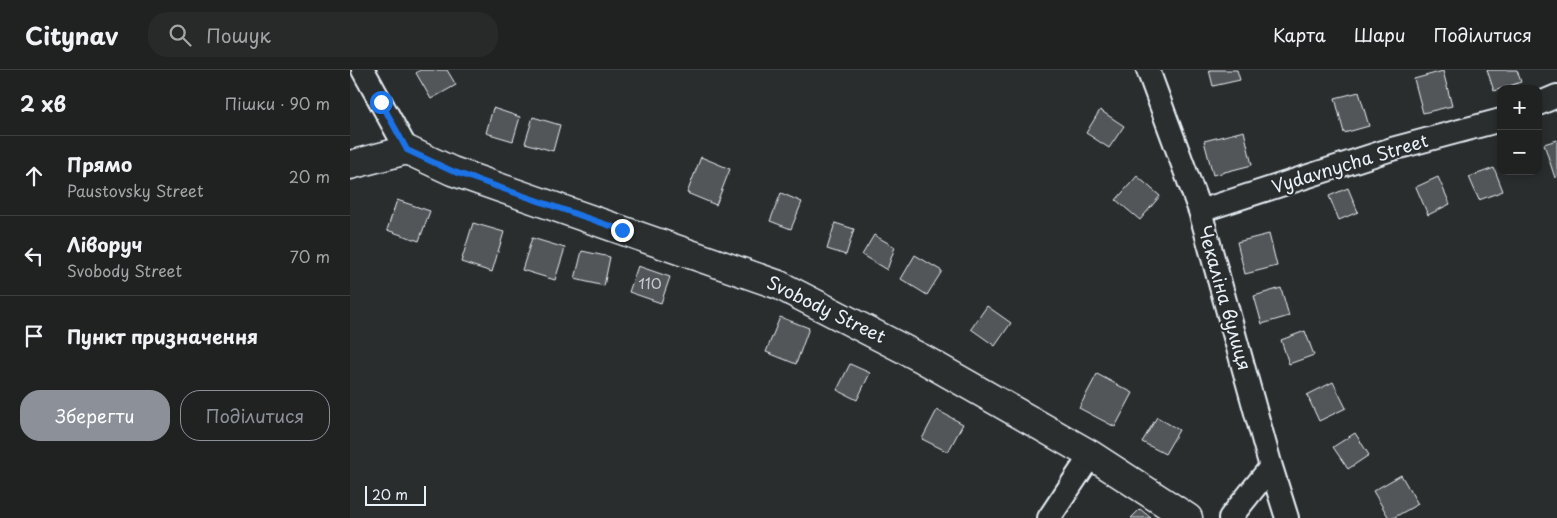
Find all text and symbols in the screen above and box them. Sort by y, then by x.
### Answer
search box [148,12,498,57]
text: Citynav [25,17,118,53]
icon: search [166,21,194,49]
text: Пошук [206,21,271,49]
text: Карта [1273,21,1326,48]
text: Шари [1354,21,1406,48]
text: Поділитися [1434,21,1532,48]
map controls [1497,85,1542,175]
button: + [1497,85,1542,130]
text: 2 хв [20,87,66,119]
text: Пішки · 90 m [225,91,330,115]
route start [370,91,393,114]
street label: Vydavnycha Street [1268,126,1431,199]
button: − [1497,130,1542,175]
text: Прямо [67,150,132,178]
icon: ahead [20,162,48,190]
text: 20 m [289,164,330,188]
text: Paustovsky Street [67,178,204,202]
route end [611,219,634,242]
street label: Чекаліна вулиця [1192,222,1259,373]
text: Ліворуч [67,230,143,258]
icon: left [20,242,48,270]
text: 70 m [290,244,330,268]
text: Svobody Street [67,258,182,282]
street label: Svobody Street [763,268,891,349]
house number: 110 [638,271,662,294]
icon: arrive [20,322,48,350]
text: Пункт призначення [67,322,258,350]
button: Зберегти [20,390,170,441]
button: Поділитися [180,390,330,441]
scale bar [365,483,426,506]
text: 20 m [372,484,408,505]

